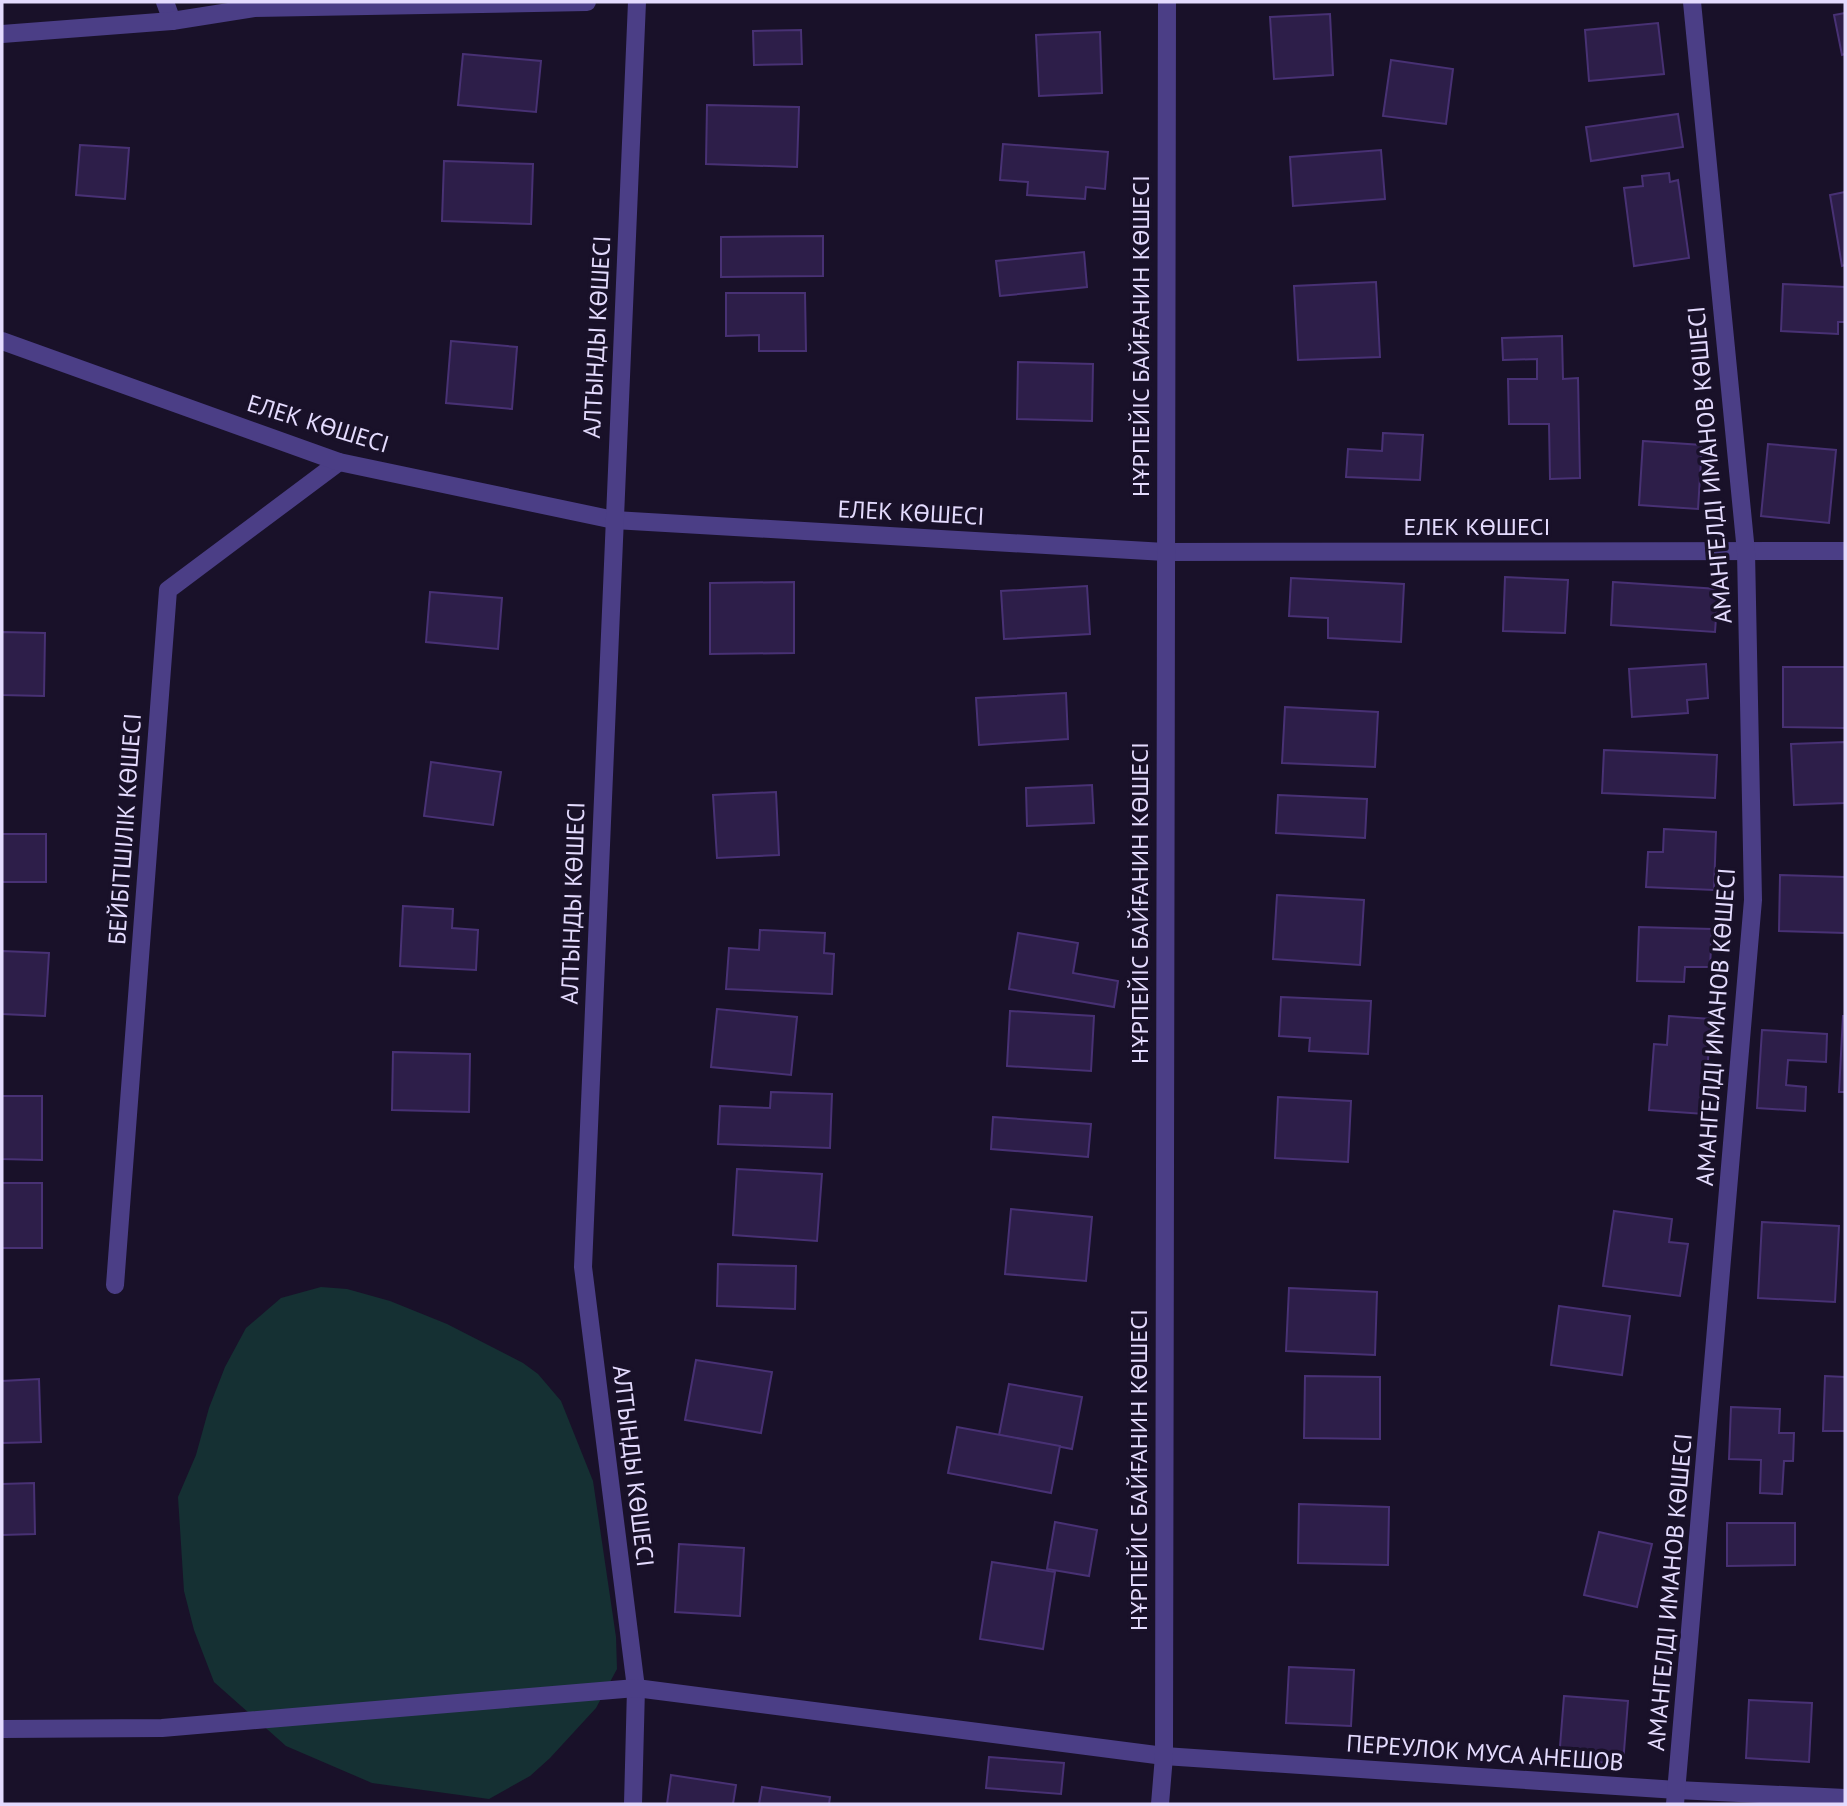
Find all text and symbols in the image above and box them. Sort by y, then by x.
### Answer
street label: НҰРПЕЙІС БАЙҒАНИН КӨШЕСІ [1125,175,1156,497]
street label: АЛТЫНДЫ КӨШЕСІ [576,235,617,439]
street label: АМАНГЕЛДІ ИМАНОВ КӨШЕСІ [1680,305,1739,625]
street label: ЕЛЕК КӨШЕСІ [243,387,393,460]
street label: ЕЛЕК КӨШЕСІ [837,493,985,532]
street label: ЕЛЕК КӨШЕСІ [1404,511,1550,542]
street label: БЕЙБІТШІЛІК КӨШЕСІ [101,712,148,946]
street label: НҰРПЕЙІС БАЙҒАНИН КӨШЕСІ [1124,742,1155,1064]
street label: АЛТЫНДЫ КӨШЕСІ [553,801,592,1005]
street label: АМАНГЕЛДІ ИМАНОВ КӨШЕСІ [1689,867,1742,1187]
street label: НҰРПЕЙІС БАЙҒАНИН КӨШЕСІ [1123,1309,1154,1631]
street label: АЛТЫНДЫ КӨШЕСІ [606,1363,661,1569]
street label: АМАНГЕЛДІ ИМАНОВ КӨШЕСІ [1640,1432,1699,1752]
street label: ПЕРЕУЛОК МУСА АНЕШОВ [1345,1727,1625,1778]

